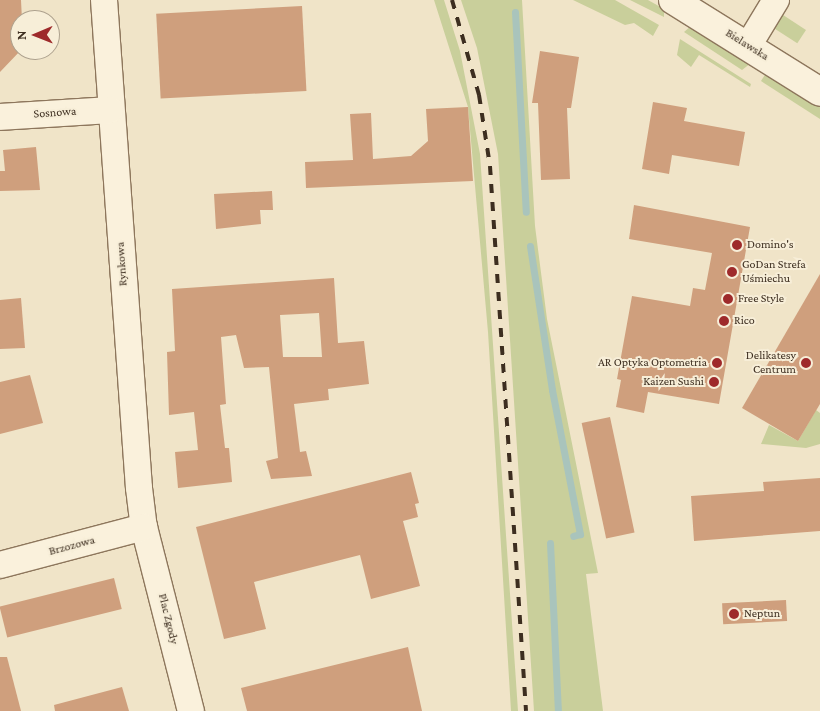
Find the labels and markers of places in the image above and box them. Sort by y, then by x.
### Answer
place label: Domino's [747,238,794,252]
marker: Domino's [731,239,743,251]
place label: GoDan Strefa Uśmiechu [742,258,806,286]
marker: GoDan Strefa Uśmiechu [726,266,738,278]
place label: Free Style [738,292,784,306]
marker: Free Style [722,293,734,305]
place label: Rico [734,314,755,328]
marker: Rico [718,315,730,327]
place label: Delikatesy Centrum [746,349,796,377]
place label: AR Optyka Optometria [598,356,707,370]
marker: AR Optyka Optometria [711,357,723,369]
marker: Delikatesy Centrum [800,357,812,369]
place label: Kaizen Sushi [643,375,704,389]
marker: Kaizen Sushi [708,376,720,388]
place label: Neptun [744,607,780,621]
marker: Neptun [728,608,740,620]

